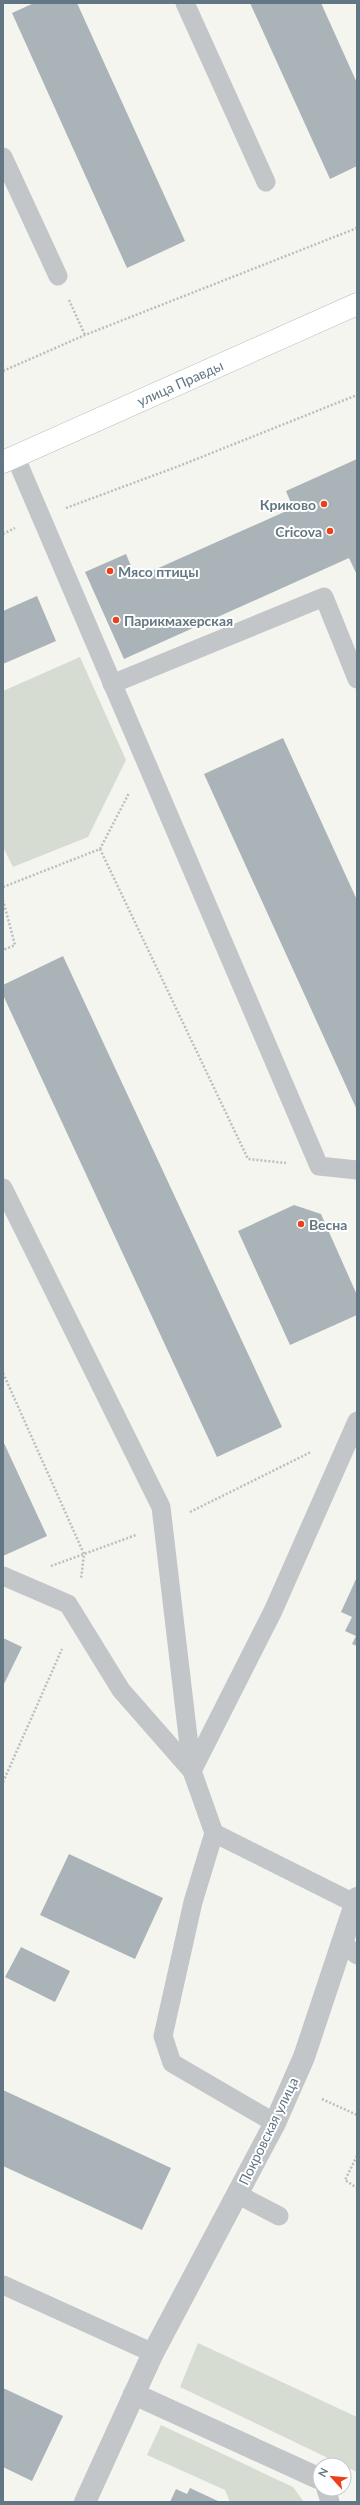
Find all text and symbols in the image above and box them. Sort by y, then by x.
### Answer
street label: улица Правды [134,356,226,410]
place label: Криково [260,496,316,513]
marker: Криково [319,499,329,509]
place label: Cricova [275,523,322,540]
marker: Cricova [325,526,335,536]
place label: Мясо птицы [118,563,199,580]
marker: Мясо птицы [105,566,115,576]
place label: Парикмахерская [124,612,233,629]
marker: Парикмахерская [111,615,121,625]
place label: Весна [309,1216,347,1233]
marker: Весна [296,1219,306,1229]
street label: Покровская улица [235,2074,301,2188]
north arrow [312,2457,352,2497]
text: N [315,2466,330,2479]

